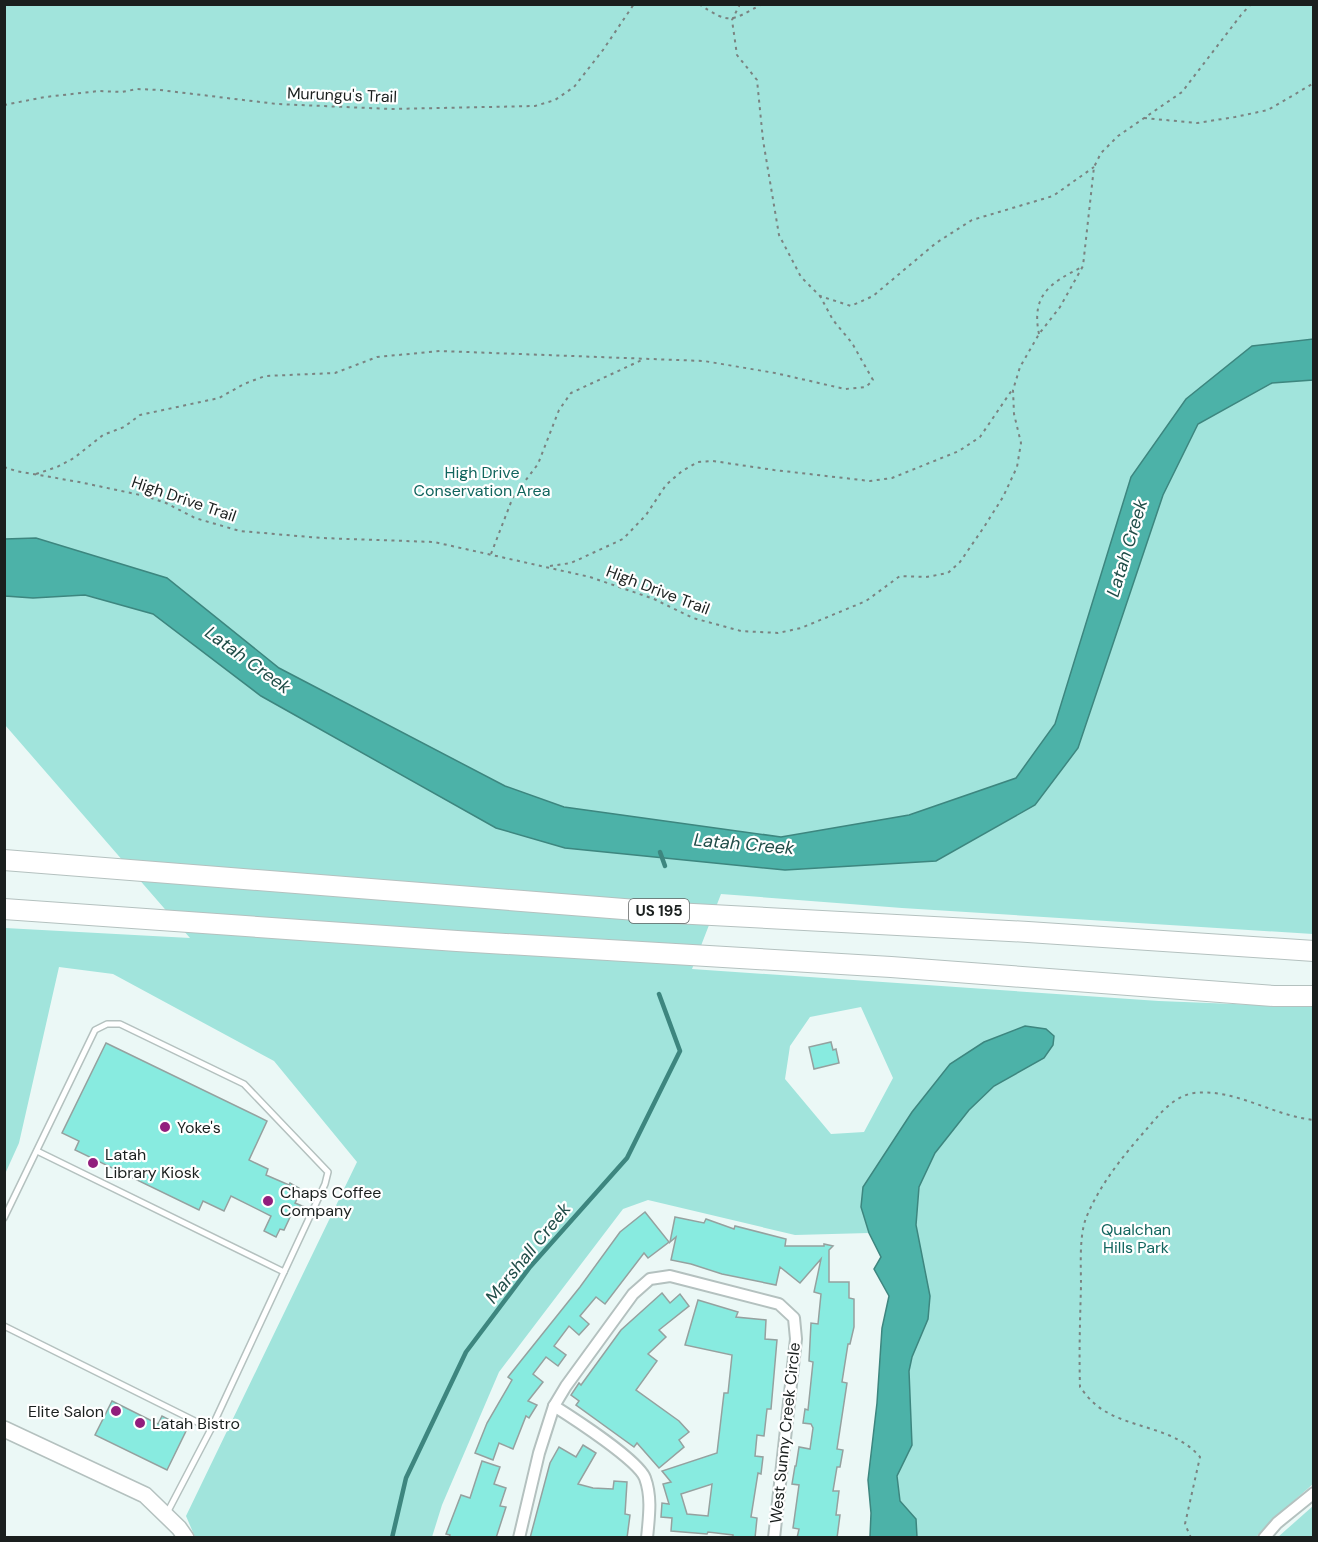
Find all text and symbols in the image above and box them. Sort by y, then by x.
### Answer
street label: Murungu's Trail [287,83,397,107]
park label: High Drive Conservation Area [414,462,550,501]
street label: High Drive Trail [129,471,239,527]
water label: Latah Creek [1101,496,1153,600]
street label: High Drive Trail [603,561,713,619]
water label: Latah Creek [200,621,296,700]
water label: Latah Creek [693,828,796,860]
road number: US 195 [629,899,689,923]
place label: Yoke's [177,1117,221,1138]
marker: Yoke's [158,1120,172,1134]
place label: Latah Library Kiosk [105,1144,200,1183]
marker: Latah Library Kiosk [86,1156,100,1170]
place label: Chaps Coffee Company [280,1182,381,1221]
marker: Chaps Coffee Company [261,1194,275,1208]
water label: Marshall Creek [480,1197,577,1309]
park label: Qualchan Hills Park [1101,1219,1171,1258]
street label: West Sunny Creek Circle [765,1341,805,1525]
place label: Elite Salon [28,1401,104,1422]
marker: Elite Salon [109,1404,123,1418]
place label: Latah Bistro [152,1413,240,1434]
marker: Latah Bistro [133,1416,147,1430]

